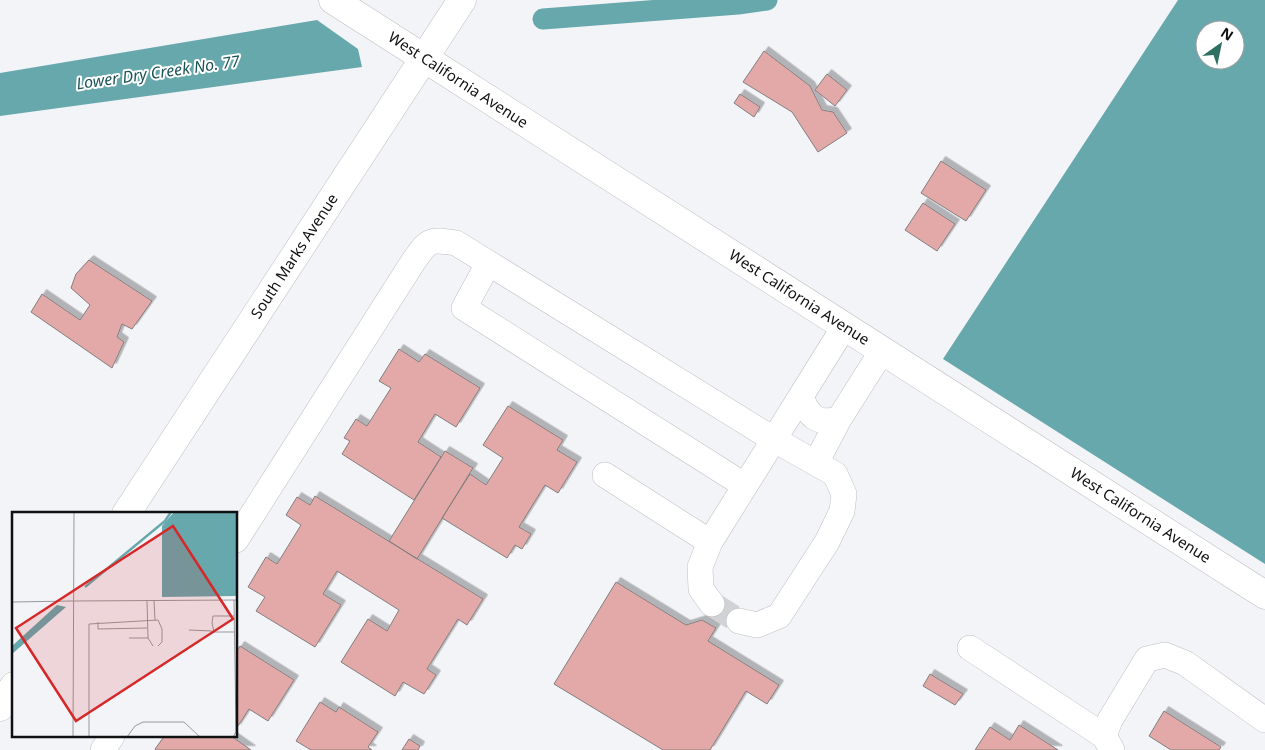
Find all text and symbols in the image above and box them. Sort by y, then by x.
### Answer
north arrow [1195,20,1245,70]
text: N [1217,23,1237,45]
street label: West California Avenue [385,26,532,132]
water label: Lower Dry Creek No. 77 [75,50,241,94]
street label: South Marks Avenue [246,189,342,322]
street label: West California Avenue [726,244,874,349]
street label: West California Avenue [1067,462,1215,567]
inset map [12,512,238,738]

